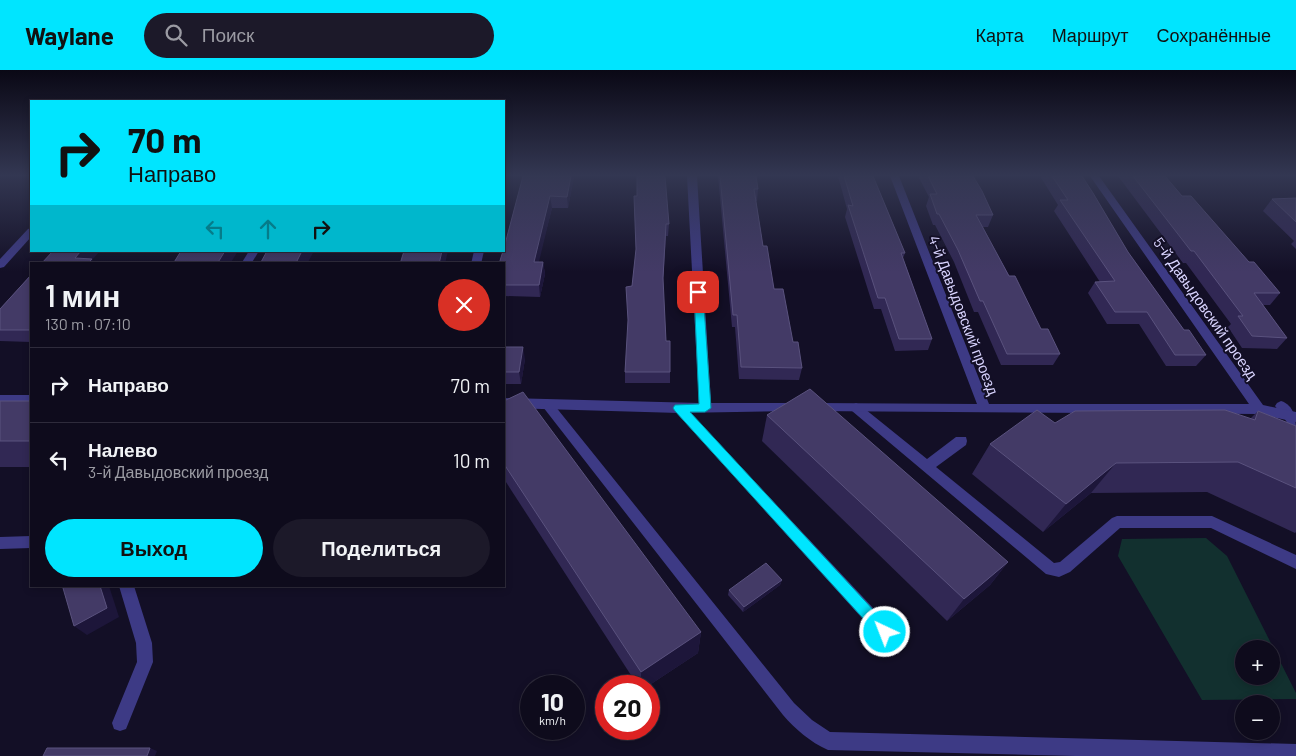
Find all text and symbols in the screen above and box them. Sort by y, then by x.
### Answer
search box [144,13,494,58]
text: Waylane [25,21,114,50]
icon: search [162,21,190,49]
text: Поиск [202,23,254,46]
text: Карта [976,24,1024,46]
text: Маршрут [1052,24,1128,46]
text: Сохранённые [1156,24,1271,46]
text: 70 m [128,118,202,160]
icon: right [45,120,110,185]
text: Направо [128,160,216,186]
icon: left [201,215,229,243]
icon: ahead [254,215,282,243]
icon: right [307,215,335,243]
street label: 4-й Давыдовский проезд [925,233,1003,398]
street label: 5-й Давыдовский проезд [1150,234,1262,383]
pin [677,271,719,313]
text: 1 мин [45,277,120,313]
icon: arrive [684,278,712,306]
button: close [438,279,490,331]
text: 130 m · 07:10 [45,314,131,333]
icon: right [45,371,73,399]
text: Направо [88,373,169,396]
text: 70 m [451,374,490,397]
text: Налево [88,438,158,461]
icon: left [45,446,73,474]
text: 10 m [453,449,490,472]
text: 3-й Давыдовский проезд [88,462,268,481]
button: Выход [45,519,263,577]
button: Поделиться [273,519,490,577]
position arrow [858,605,910,657]
map controls [1235,640,1280,740]
button: + [1235,640,1280,685]
speed limit sign: 20 [595,675,660,740]
text: 10 [541,686,564,716]
button: − [1235,695,1280,740]
text: km/h [539,713,566,727]

